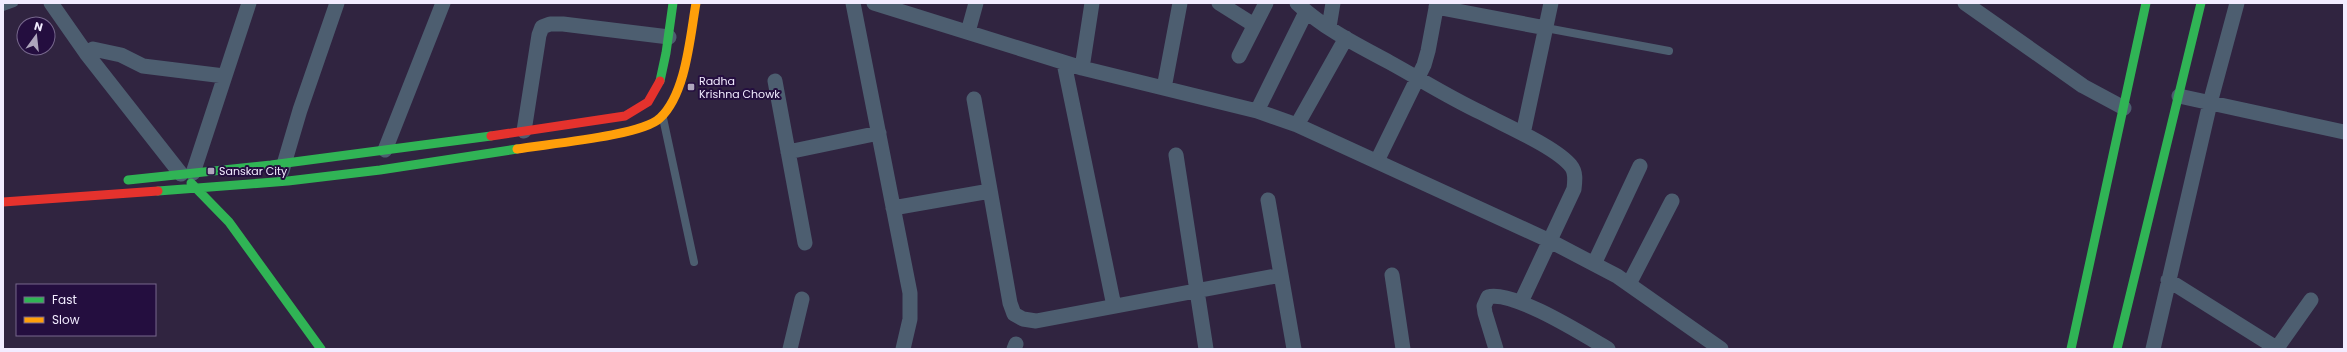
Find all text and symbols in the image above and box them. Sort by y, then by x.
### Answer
north arrow [16,16,56,56]
text: N [33,18,45,35]
place label: Radha Krishna Chowk [699,73,780,102]
marker: Radha Krishna Chowk [686,82,696,92]
place label: Sanskar City [219,163,288,179]
marker: Sanskar City [206,166,216,176]
legend [16,284,156,336]
text: Fast [52,291,77,308]
text: Slow [52,311,80,328]

